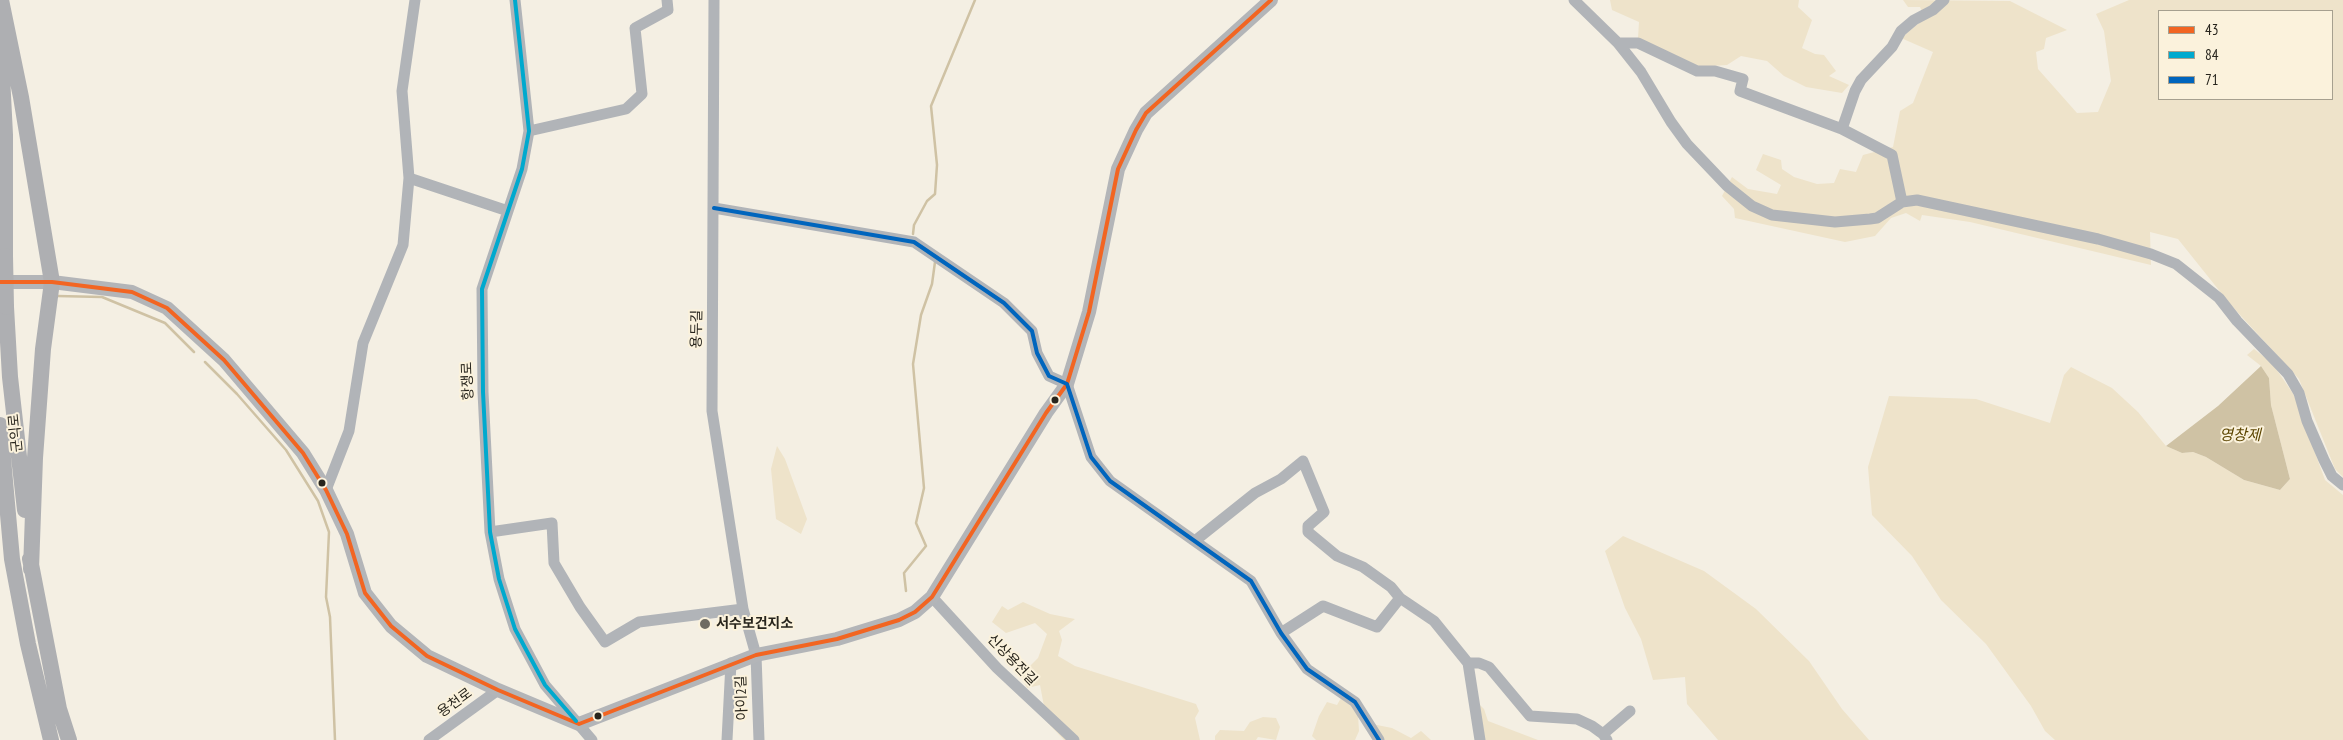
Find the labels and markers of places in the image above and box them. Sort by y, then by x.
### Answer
unlabelled marker [1050,395,1060,405]
unlabelled marker [317,478,327,488]
place label: 서수보건지소 [716,616,793,632]
marker: 서수보건지소 [698,617,712,631]
unlabelled marker [593,711,603,721]

